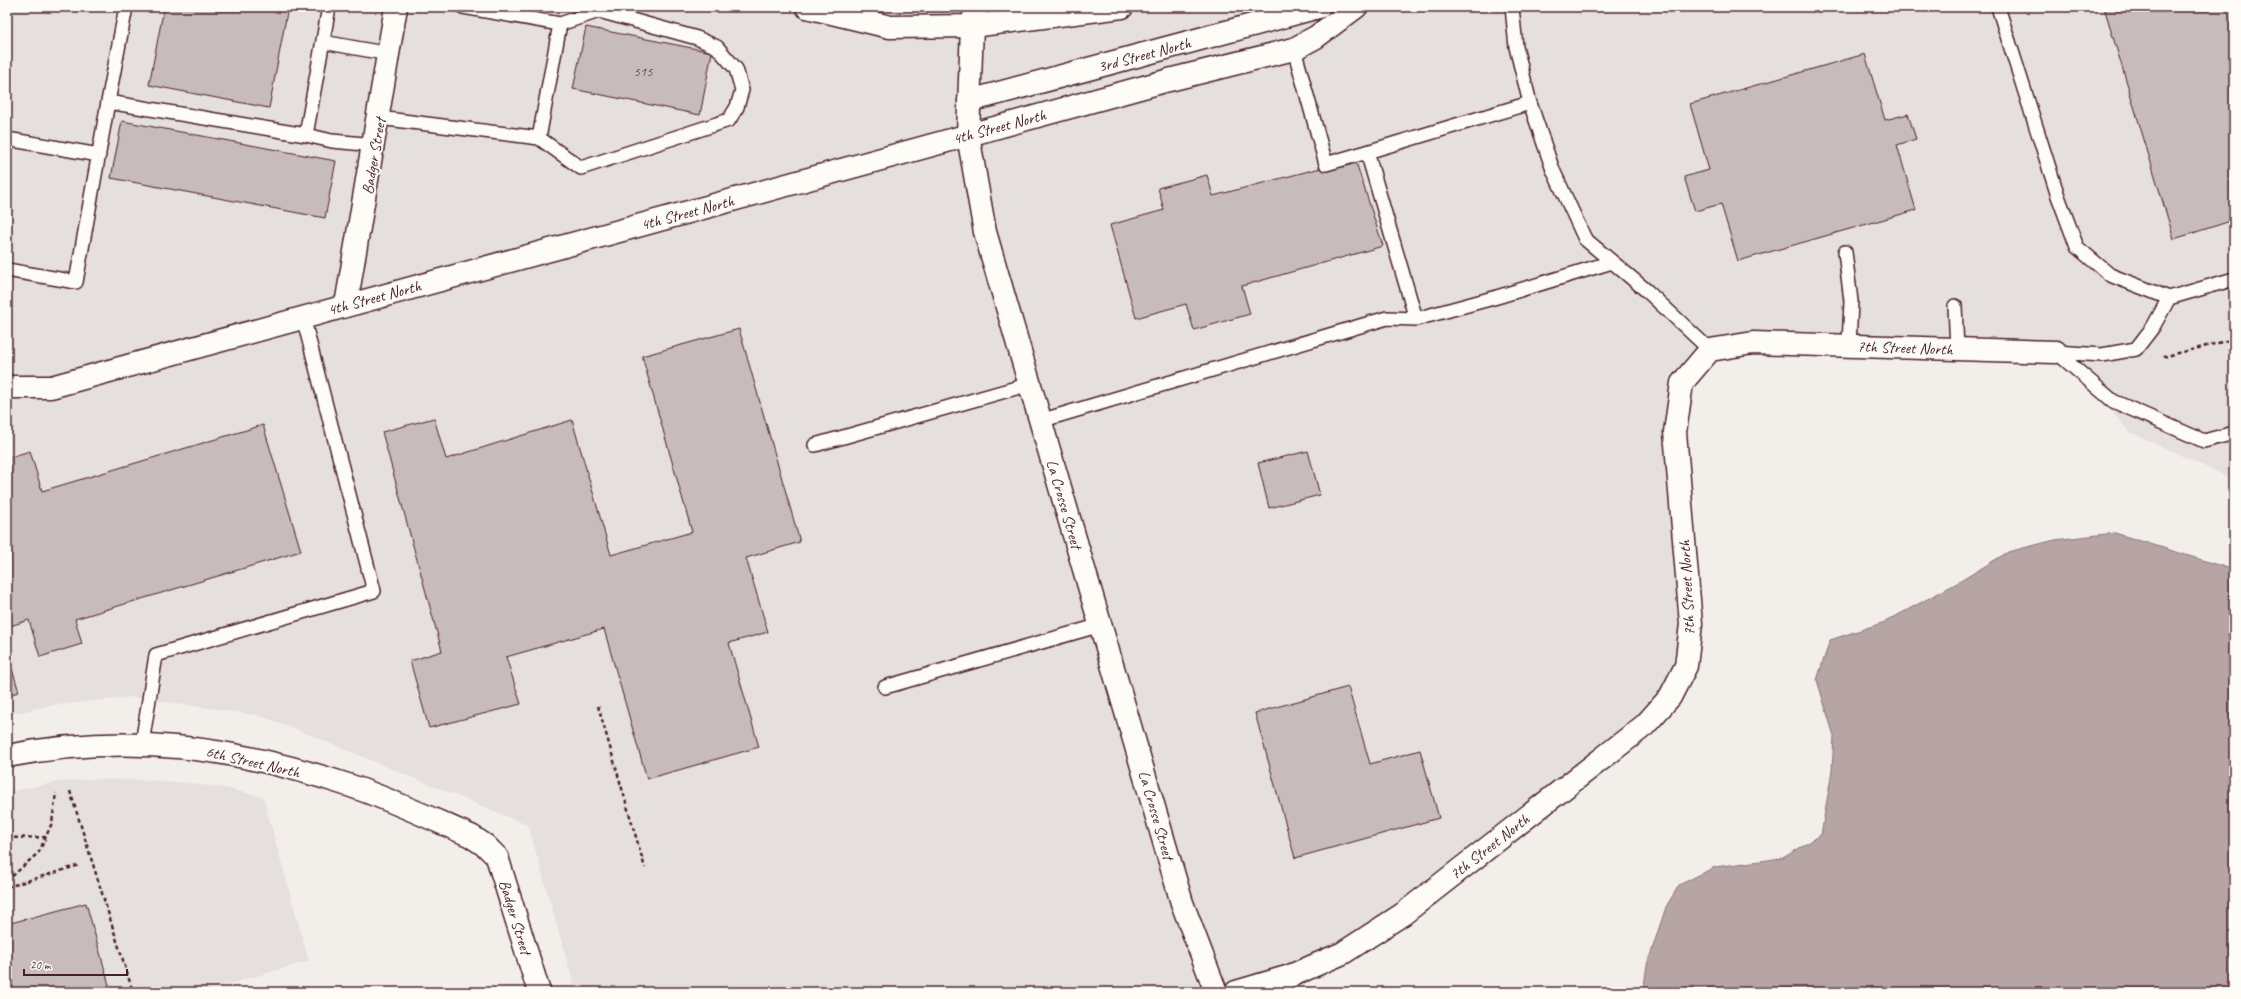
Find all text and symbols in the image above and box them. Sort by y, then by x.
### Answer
street label: 3rd Street North [1096,33,1193,77]
house number: 515 [634,63,653,80]
street label: 4th Street North [951,105,1049,149]
street label: Badger Street [357,114,391,196]
street label: 4th Street North [639,191,737,235]
street label: 4th Street North [326,276,424,320]
street label: 7th Street North [1857,336,1954,360]
street label: La Crosse Street [1042,457,1087,554]
street label: 7th Street North [1674,539,1699,636]
street label: 6th Street North [204,741,302,783]
street label: La Crosse Street [1134,768,1179,865]
street label: 7th Street North [1446,809,1534,884]
street label: Badger Street [494,878,537,960]
scale bar [24,951,127,977]
text: 20 m [30,957,52,973]

